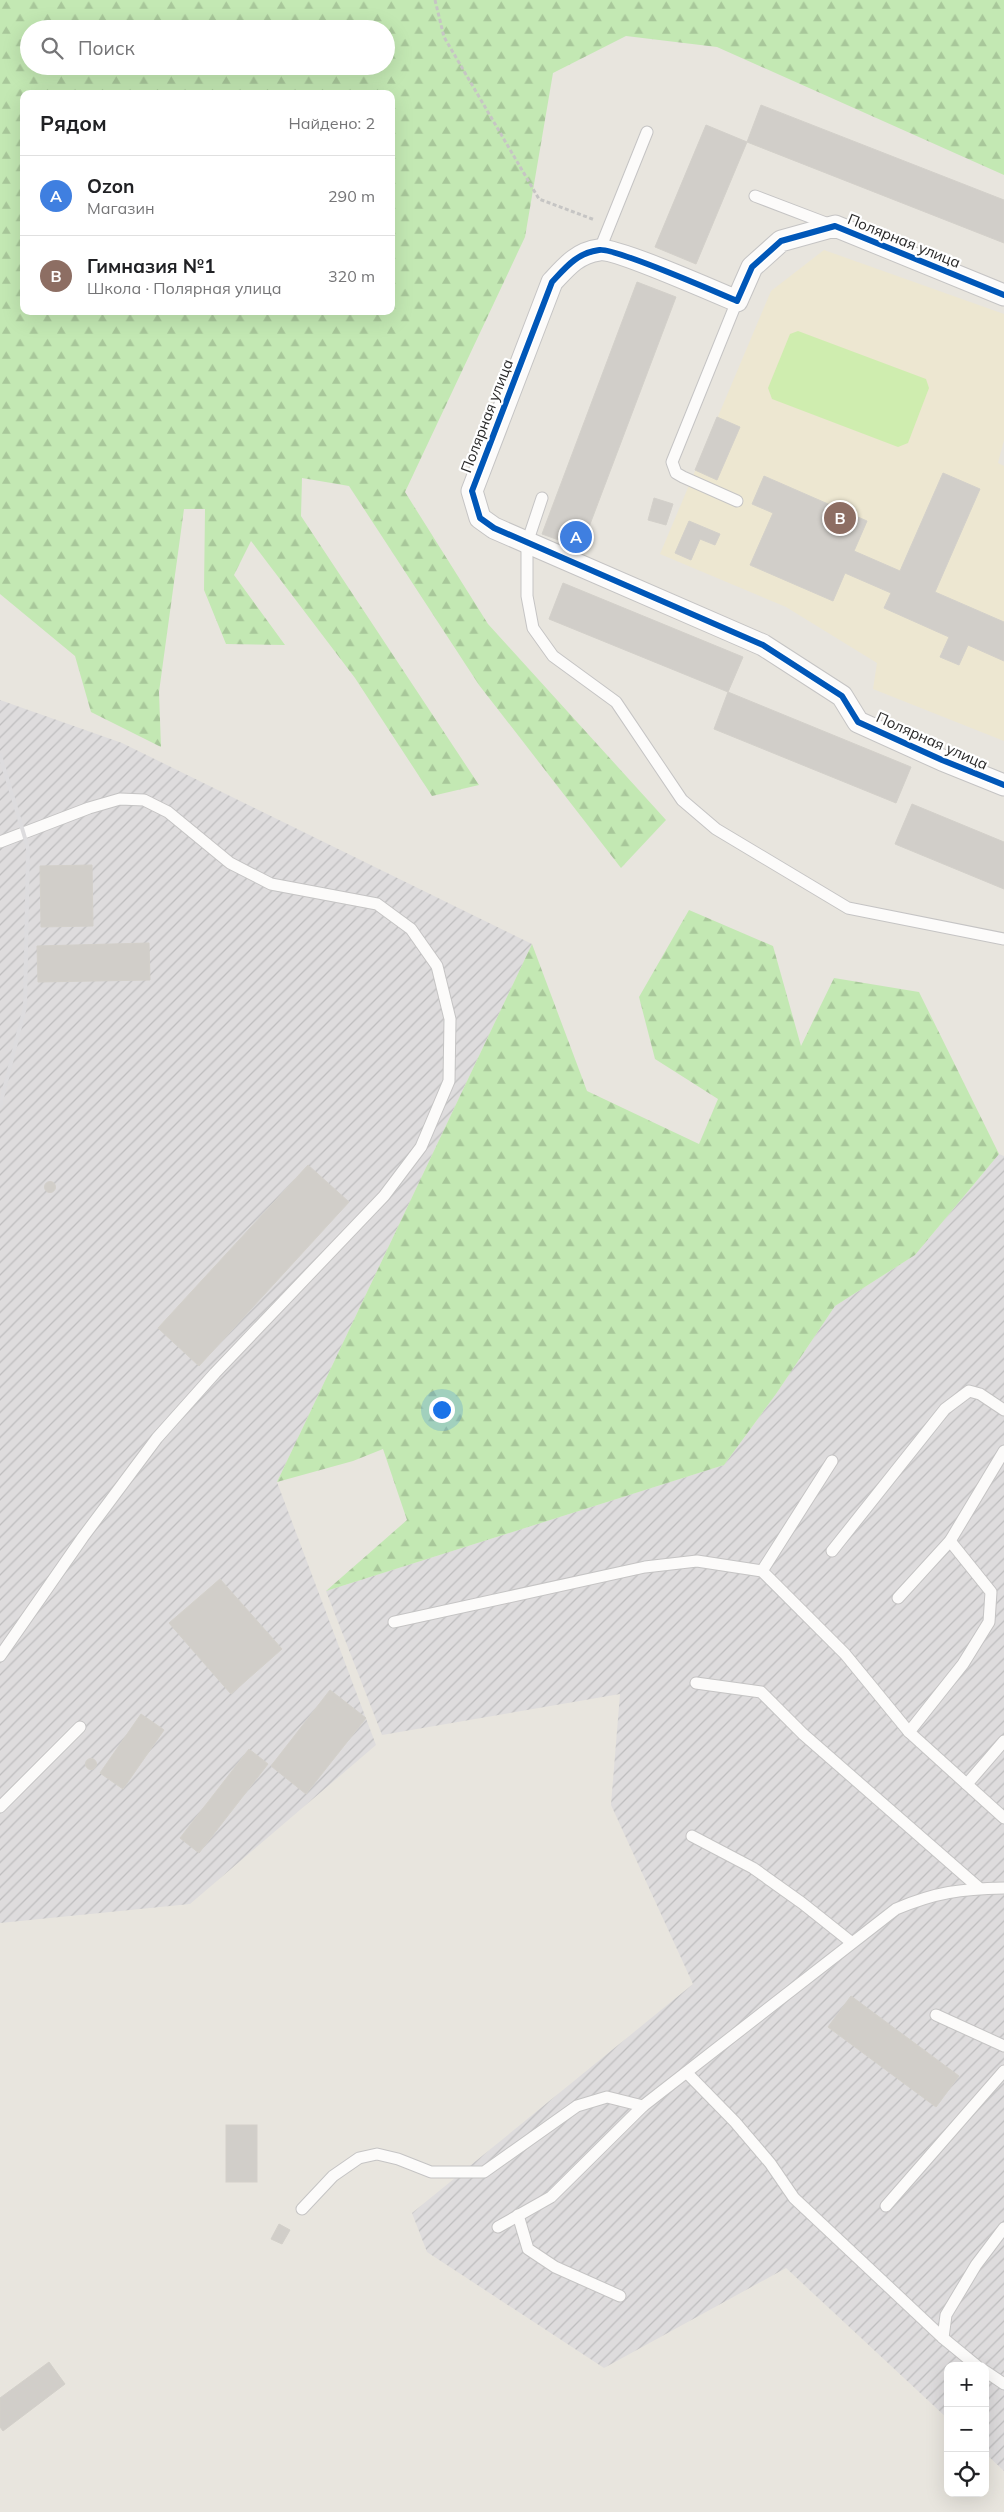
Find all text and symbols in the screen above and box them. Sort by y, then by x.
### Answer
search box [20,20,395,75]
icon: search [38,34,66,62]
text: Поиск [78,36,135,60]
text: Рядом [40,110,107,136]
text: Найдено: 2 [289,113,375,133]
text: Ozon [87,174,134,198]
text: A [50,186,62,206]
text: 290 m [328,186,375,206]
text: Магазин [87,198,155,218]
street label: Полярная улица [845,209,963,272]
text: Гимназия №1 [87,254,215,278]
text: B [50,266,62,286]
text: 320 m [328,266,375,286]
text: Школа · Полярная улица [87,278,281,298]
street label: Полярная улица [456,356,517,475]
pin: B [824,499,856,537]
pin: A [560,518,592,556]
street label: Полярная улица [873,707,991,774]
your location [429,1397,455,1423]
map controls [944,2362,989,2497]
button: + [944,2362,989,2407]
button: − [944,2407,989,2452]
button: locate [944,2452,989,2497]

